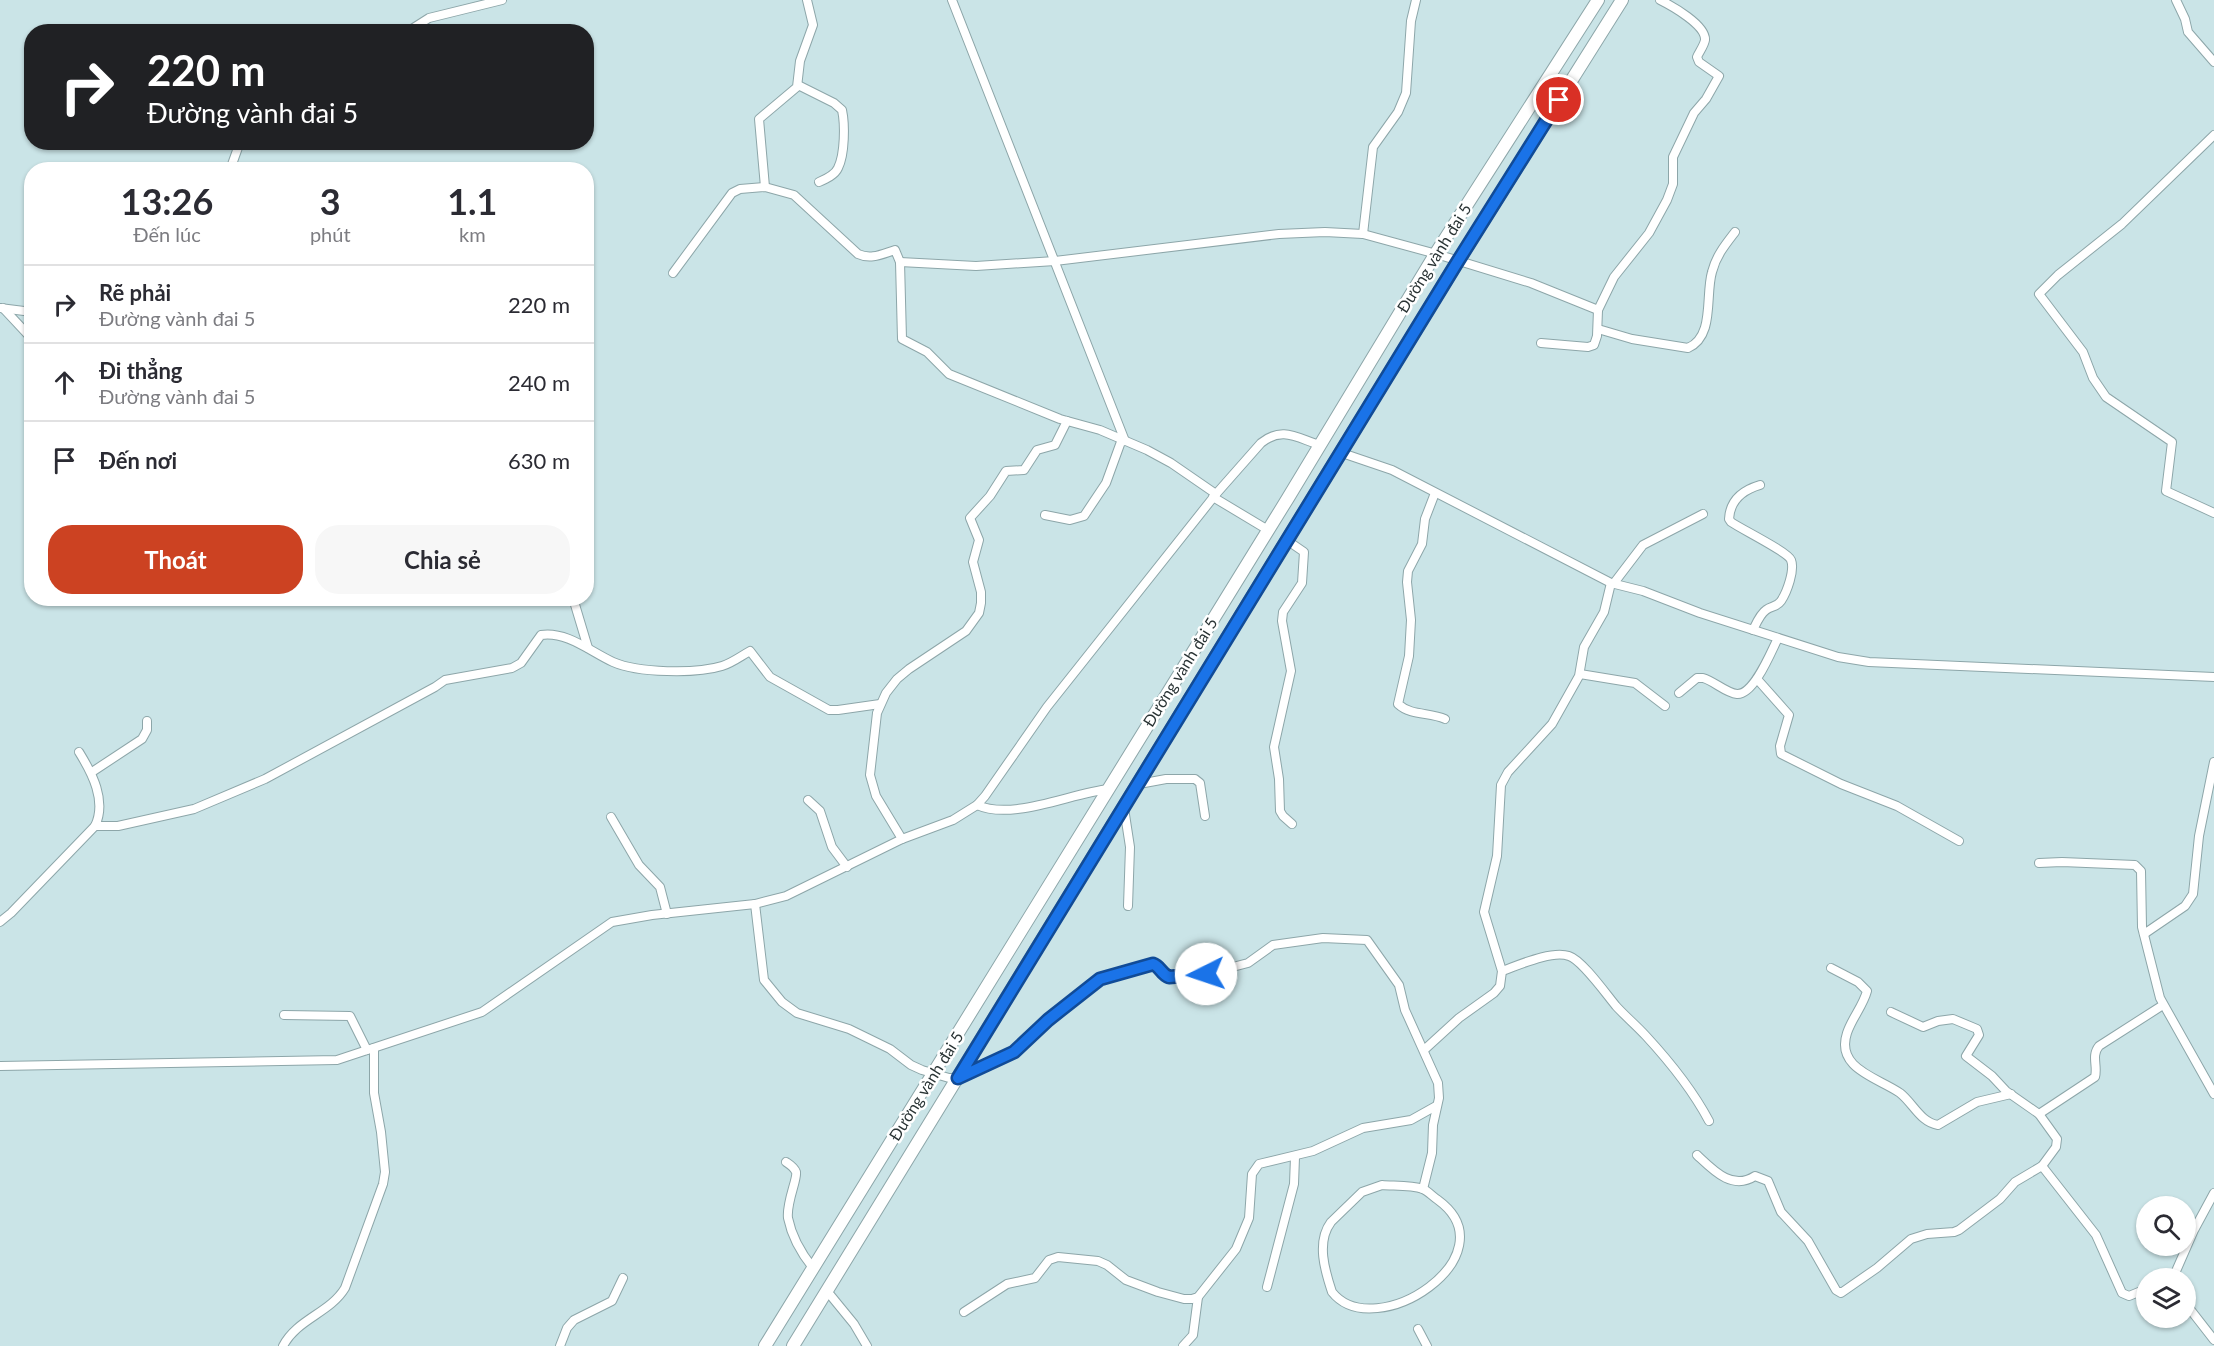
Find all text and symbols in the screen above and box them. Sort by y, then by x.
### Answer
text: 220 m [147,45,265,95]
icon: right [48,48,126,126]
pin [1533,74,1584,125]
icon: arrive [1542,83,1575,116]
text: Đường vành đai 5 [147,96,358,129]
text: 13:26 [121,179,213,223]
text: 3 [320,179,341,223]
text: 1.1 [447,179,497,223]
street label: Đường vành đai 5 [1392,200,1475,316]
text: Đến lúc [133,222,201,246]
text: phút [310,222,351,246]
text: km [459,222,486,246]
text: Rẽ phải [99,279,171,306]
icon: right [48,288,81,321]
text: 220 m [508,291,570,318]
text: Đường vành đai 5 [99,306,255,330]
text: Đi thẳng [99,357,182,384]
icon: ahead [48,366,81,399]
text: 240 m [508,369,570,396]
text: Đường vành đai 5 [99,384,255,408]
icon: arrive [48,444,81,477]
text: Đến nơi [99,447,177,474]
text: 630 m [508,447,570,474]
button: Thoát [48,525,303,594]
button: Chia sẻ [315,525,570,594]
street label: Đường vành đai 5 [1138,614,1221,730]
position arrow [1174,942,1238,1006]
street label: Đường vành đai 5 [884,1028,967,1144]
map controls [2136,1196,2196,1328]
button: search [2136,1196,2196,1256]
button: layers [2136,1268,2196,1328]

